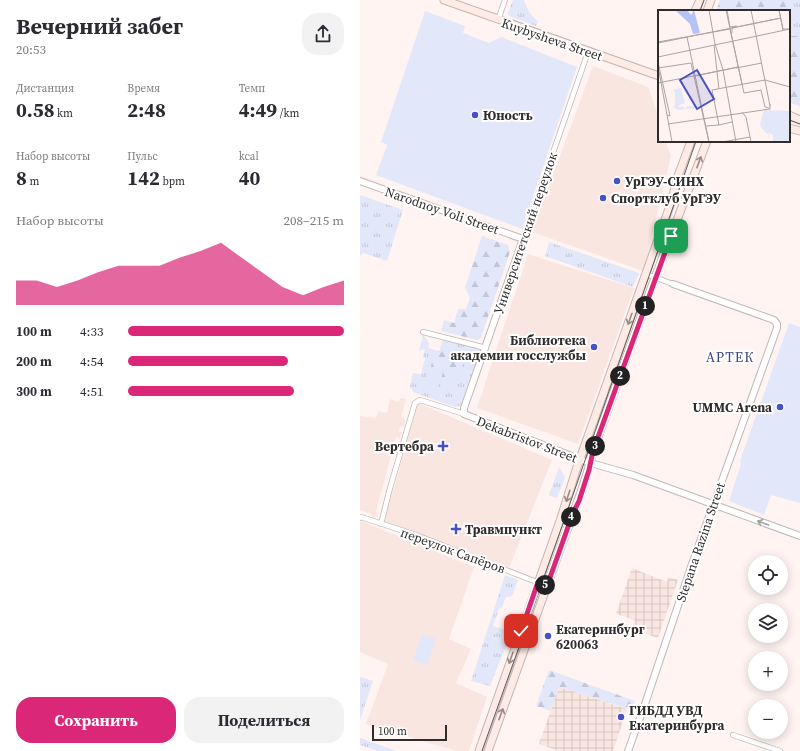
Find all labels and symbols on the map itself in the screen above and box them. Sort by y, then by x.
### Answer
inset map [658,10,790,142]
street label: Kuybysheva Street [499,14,605,65]
place label: Юность [483,107,533,124]
marker: Юность [470,110,480,120]
street label: Университетский переулок [490,150,561,316]
one-way arrow [695,157,703,169]
place label: УрГЭУ-СИНХ [625,173,705,190]
marker: УрГЭУ-СИНХ [612,176,622,186]
street label: Narodnoy Voli Street [383,183,502,238]
place label: Спортклуб УрГЭУ [611,190,721,207]
marker: Спортклуб УрГЭУ [598,193,608,203]
pin [654,219,688,253]
pin: 1 [635,296,655,316]
one-way arrow [626,312,634,324]
place label: Библиотека академии госслужбы [450,332,586,364]
marker: Библиотека академии госслужбы [589,342,599,352]
district label: АРТЕК [706,347,754,367]
pin: 2 [610,366,630,386]
place label: UMMC Arena [693,399,772,416]
marker: UMMC Arena [775,402,785,412]
street label: Dekabristov Street [474,412,580,467]
pin: 3 [585,436,605,456]
place label: Вертебра [375,438,434,455]
marker: Вертебра [437,440,449,452]
street label: Stepana Razina Street [672,480,729,604]
one-way arrow [563,489,571,501]
pin: 4 [561,507,581,527]
one-way arrow [758,518,770,526]
place label: Травмпункт [465,521,542,538]
marker: Травмпункт [450,523,462,535]
street label: переулок Сапёров [398,524,508,577]
pin: 5 [535,575,555,595]
pin [504,614,538,648]
place label: Екатеринбург 620063 [556,621,645,653]
marker: Екатеринбург 620063 [543,631,553,641]
one-way arrow [507,652,514,665]
place label: ГИБДД УВД Екатеринбурга [629,702,725,734]
one-way arrow [498,709,506,721]
marker: ГИБДД УВД Екатеринбурга [616,712,626,722]
scale bar [372,723,447,742]

